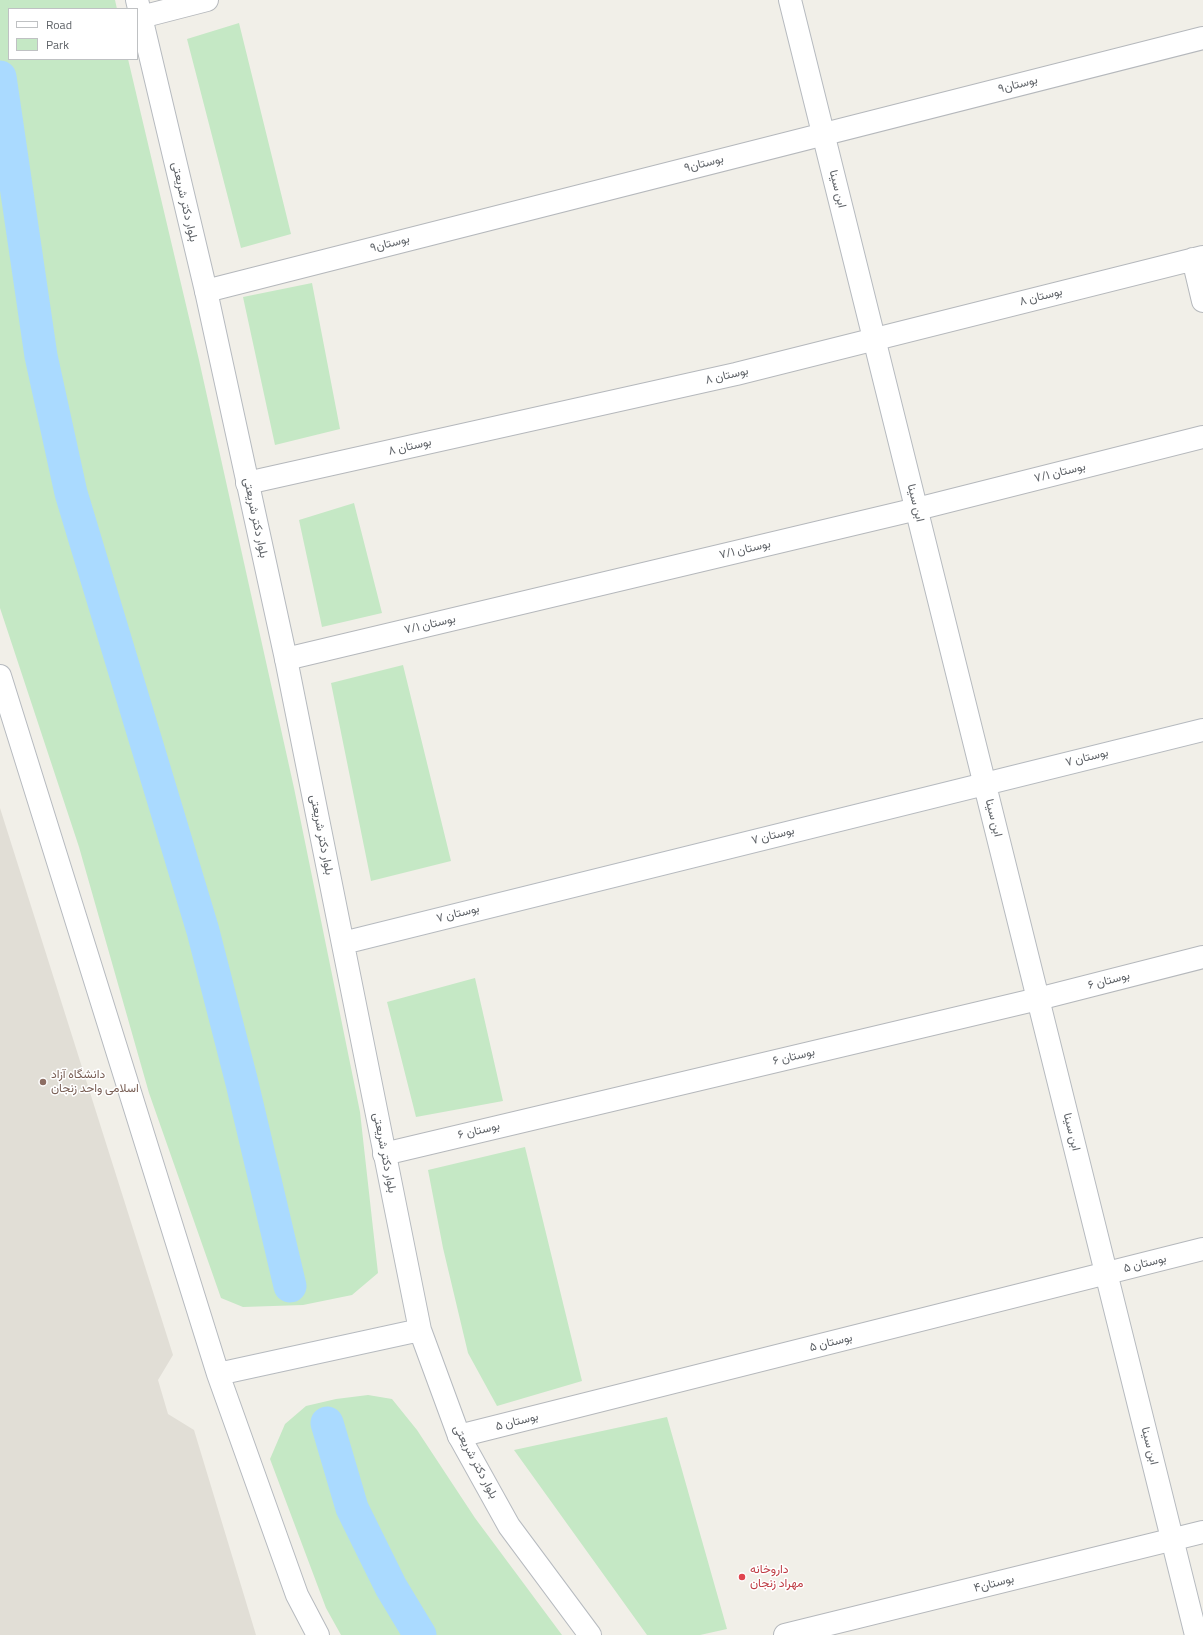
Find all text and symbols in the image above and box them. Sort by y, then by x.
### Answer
legend [8,8,138,60]
text: Road [46,15,72,34]
text: Park [46,35,69,54]
street label: بوستان۹ [997,73,1039,97]
street label: بوستان۹ [683,152,725,176]
street label: بلوار دکتر شریعتی [168,161,200,243]
street label: ابن سینا [825,169,849,209]
street label: بوستان۹ [369,232,411,256]
street label: بوستان ۸ [1018,285,1064,309]
street label: بوستان ۸ [704,364,750,388]
street label: بوستان ۸ [387,435,433,459]
street label: بوستان ۷/۱ [1033,460,1087,486]
street label: بلوار دکتر شریعتی [239,477,271,559]
street label: ابن سینا [903,483,927,523]
street label: بوستان ۷/۱ [718,537,772,563]
street label: بوستان ۷/۱ [403,612,457,638]
street label: بوستان ۷ [1064,746,1110,770]
street label: بلوار دکتر شریعتی [306,794,336,876]
street label: ابن سینا [981,798,1005,838]
street label: بوستان ۷ [750,824,796,848]
street label: بوستان ۷ [435,902,481,926]
street label: بوستان ۶ [1087,969,1131,993]
street label: بوستان ۶ [772,1045,816,1069]
place label: دانشگاه آزاد اسلامی واحد زنجان [51,1068,139,1096]
marker: دانشگاه آزاد اسلامی واحد زنجان [38,1077,48,1087]
street label: بلوار دکتر شریعتی [369,1112,399,1194]
street label: ابن سینا [1059,1112,1083,1152]
street label: بوستان ۶ [457,1119,501,1143]
street label: بوستان ۵ [1122,1252,1168,1276]
street label: بوستان ۵ [808,1331,854,1355]
street label: بوستان ۵ [494,1410,540,1434]
street label: بلوار دکتر شریعتی [450,1423,500,1501]
street label: ابن سینا [1137,1426,1161,1466]
place label: داروخانه مهراد زنجان [750,1563,804,1591]
marker: داروخانه مهراد زنجان [737,1572,747,1582]
street label: بوستان۴ [972,1572,1016,1596]

